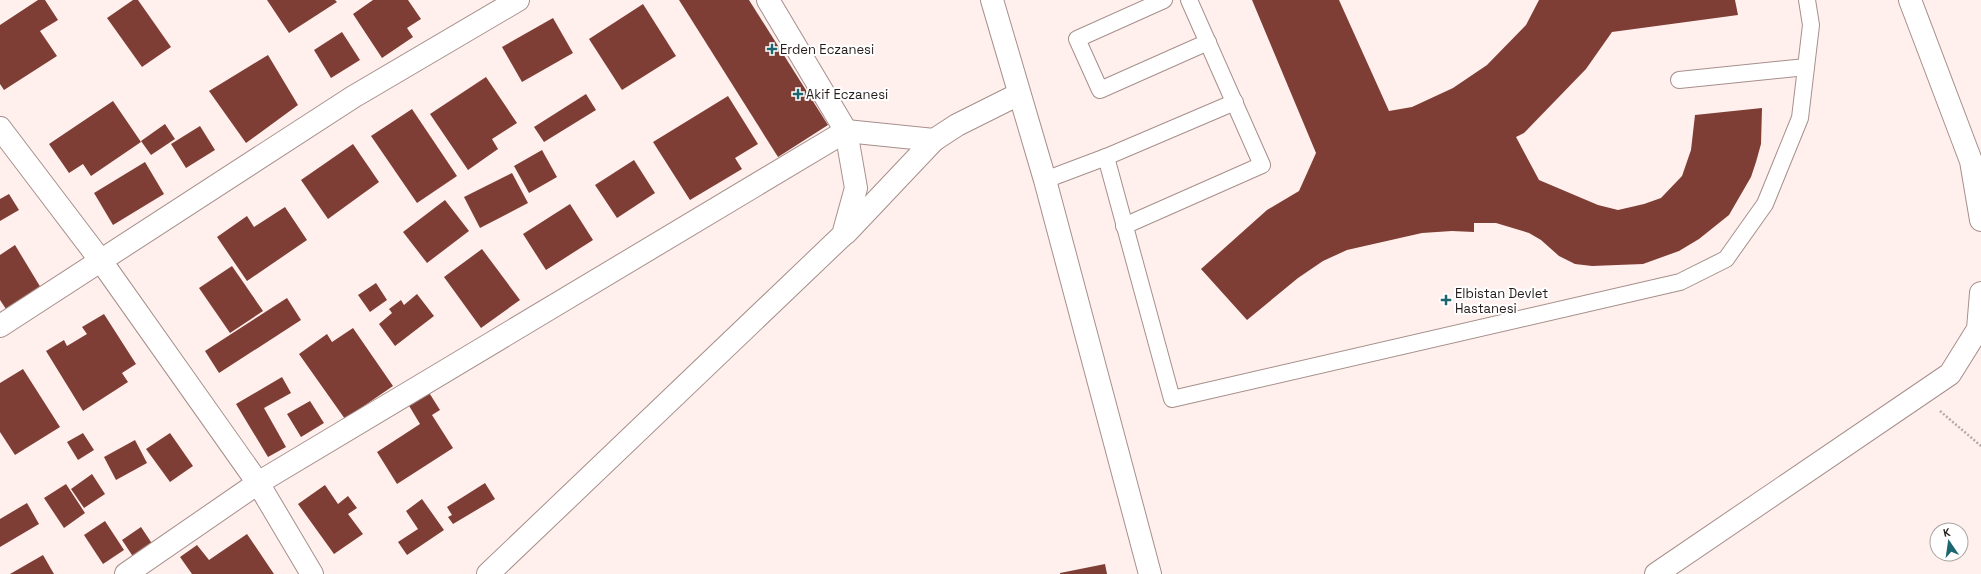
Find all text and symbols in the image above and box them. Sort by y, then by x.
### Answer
place label: Erden Eczanesi [780,41,874,58]
marker: Erden Eczanesi [767,44,777,54]
place label: Akif Eczanesi [806,86,888,103]
marker: Akif Eczanesi [793,89,803,99]
place label: Elbistan Devlet Hastanesi [1455,285,1548,317]
marker: Elbistan Devlet Hastanesi [1440,294,1452,306]
north arrow [1929,522,1969,562]
text: K [1942,525,1952,540]

